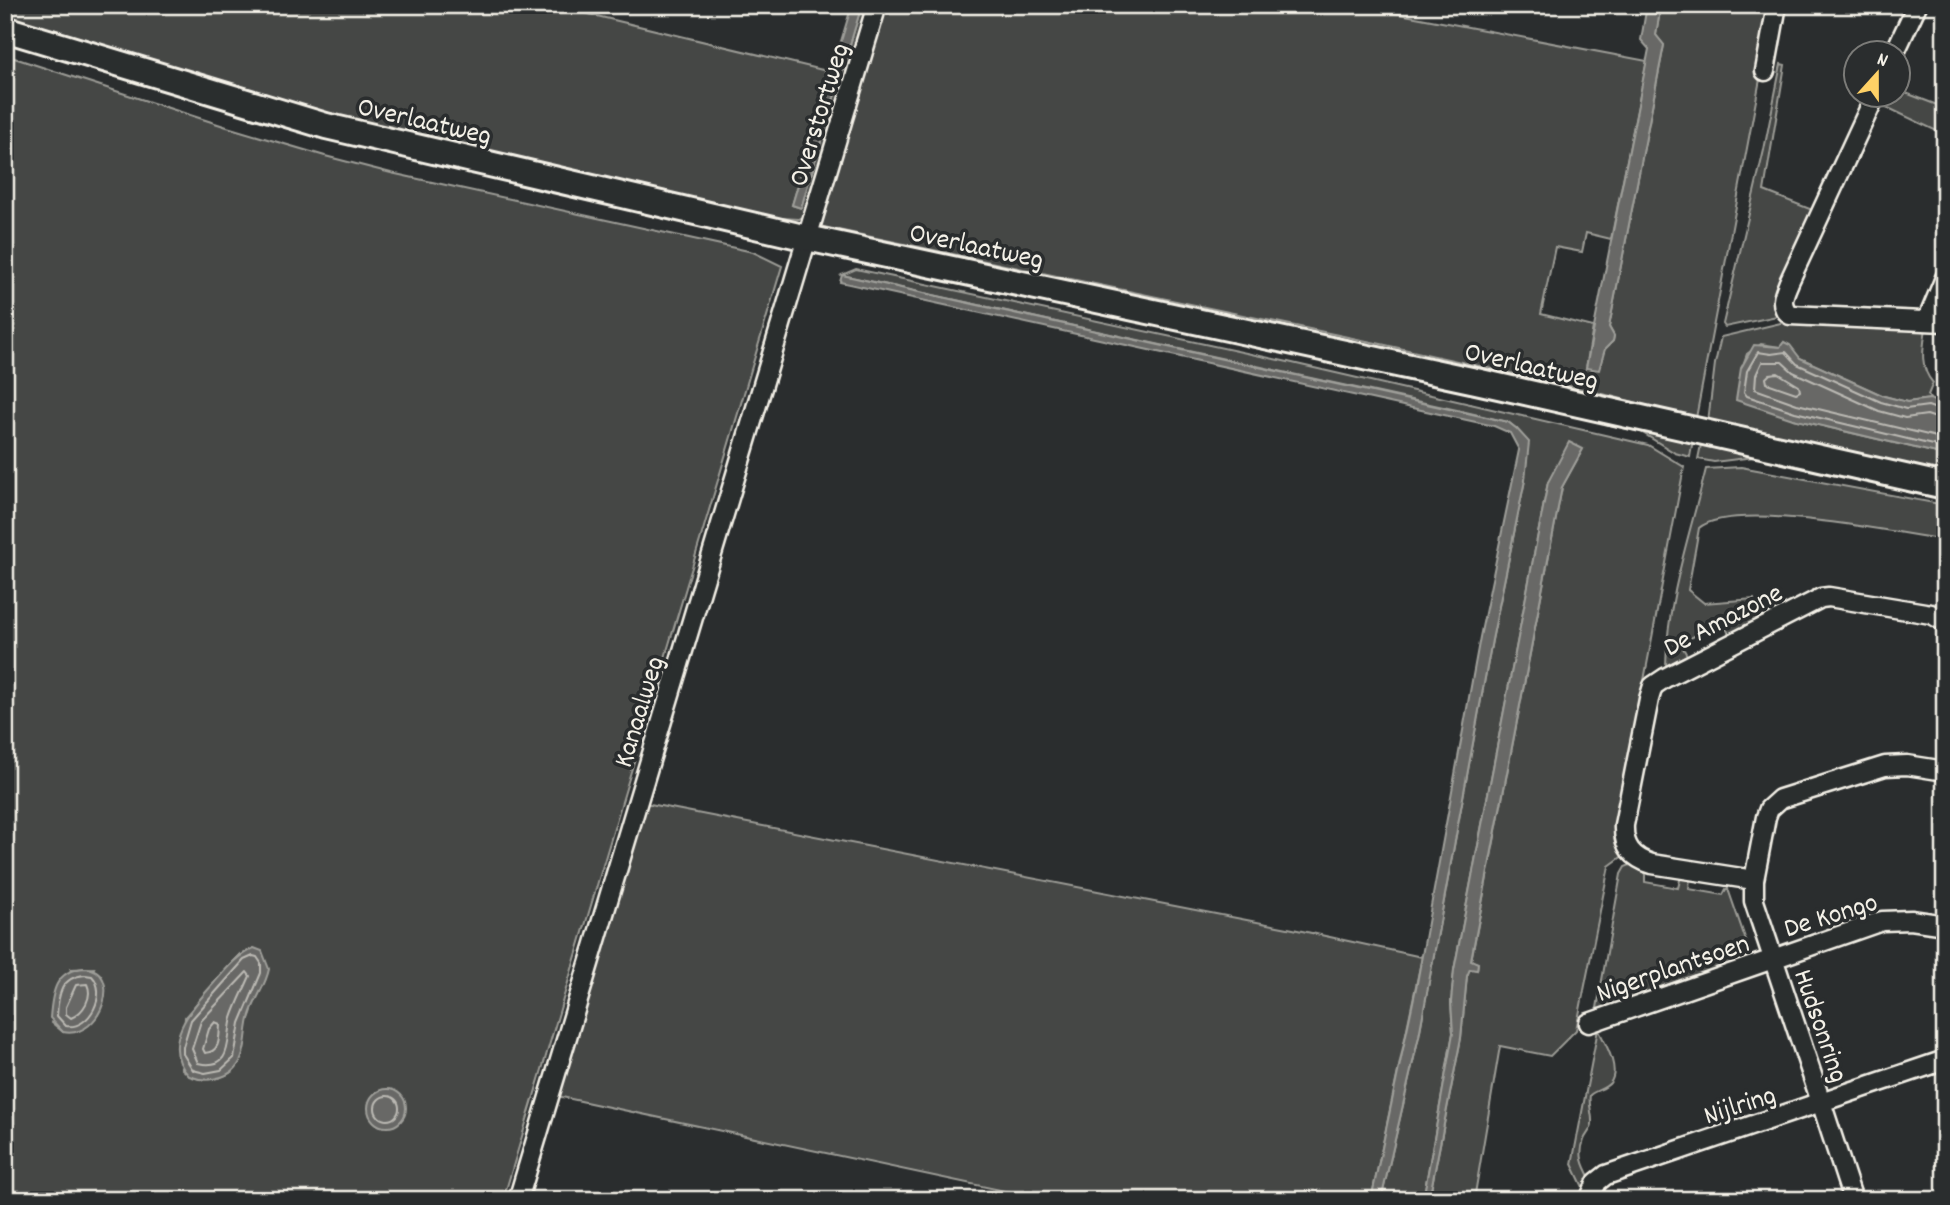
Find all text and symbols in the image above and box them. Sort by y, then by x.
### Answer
north arrow [1842,38,1912,108]
street label: Overstortweg [781,39,863,192]
text: N [1873,47,1891,76]
street label: Overlaatweg [353,89,495,159]
street label: Overlaatweg [905,215,1047,283]
street label: Overlaatweg [1460,334,1602,404]
street label: De Amazone [1658,575,1791,670]
street label: Kanaalweg [606,652,678,773]
street label: De Kongo [1780,885,1883,951]
street label: Nigerplantsoen [1592,926,1755,1016]
street label: Hudsonring [1780,965,1856,1089]
street label: Nijlring [1699,1077,1782,1138]

